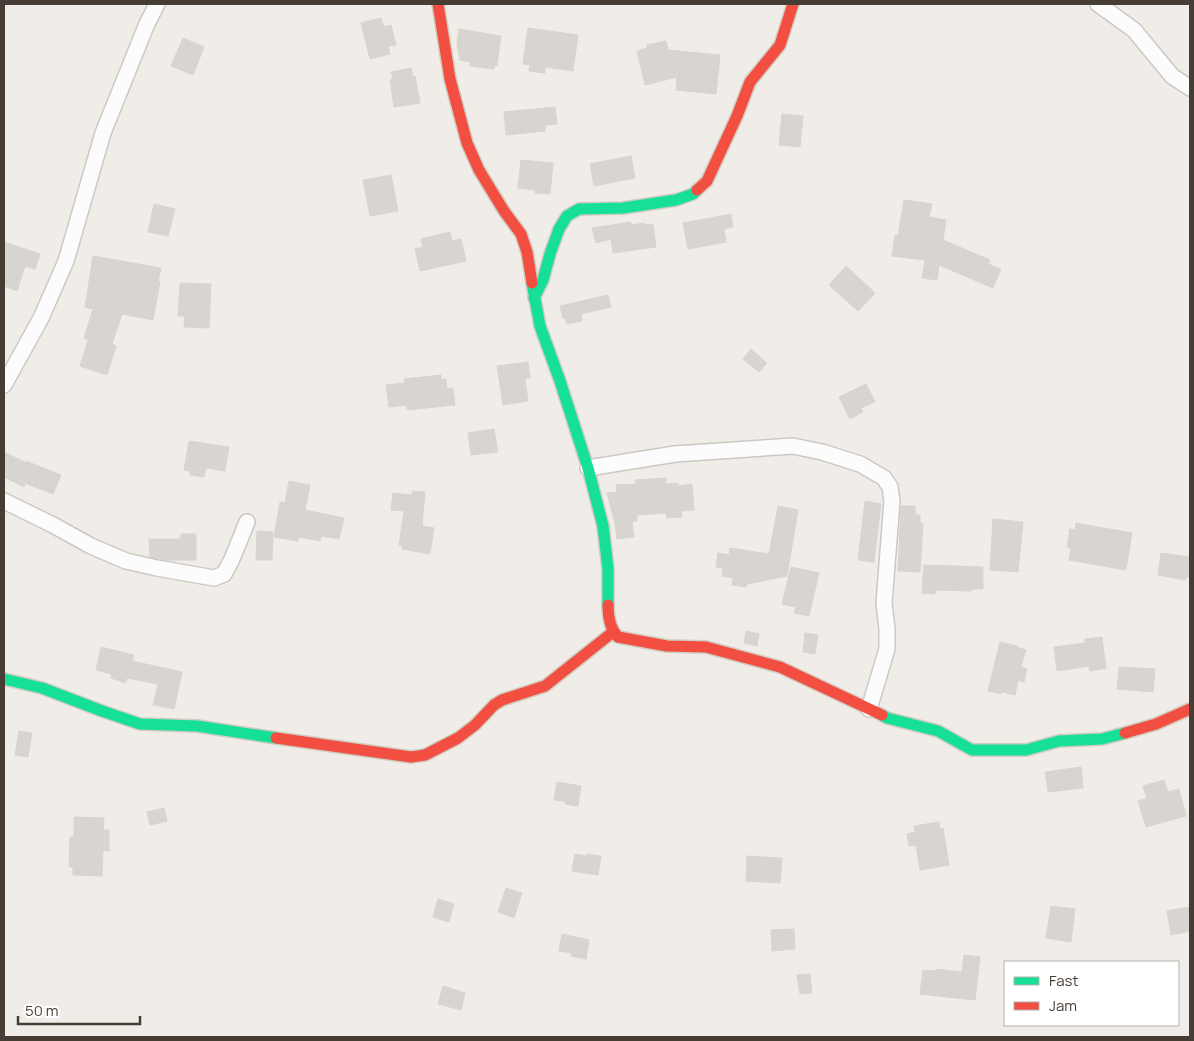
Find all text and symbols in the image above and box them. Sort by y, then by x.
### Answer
legend [1004,961,1179,1026]
text: Fast [1049,970,1078,991]
scale bar [18,994,140,1026]
text: Jam [1049,995,1077,1016]
text: 50 m [25,1000,59,1021]

